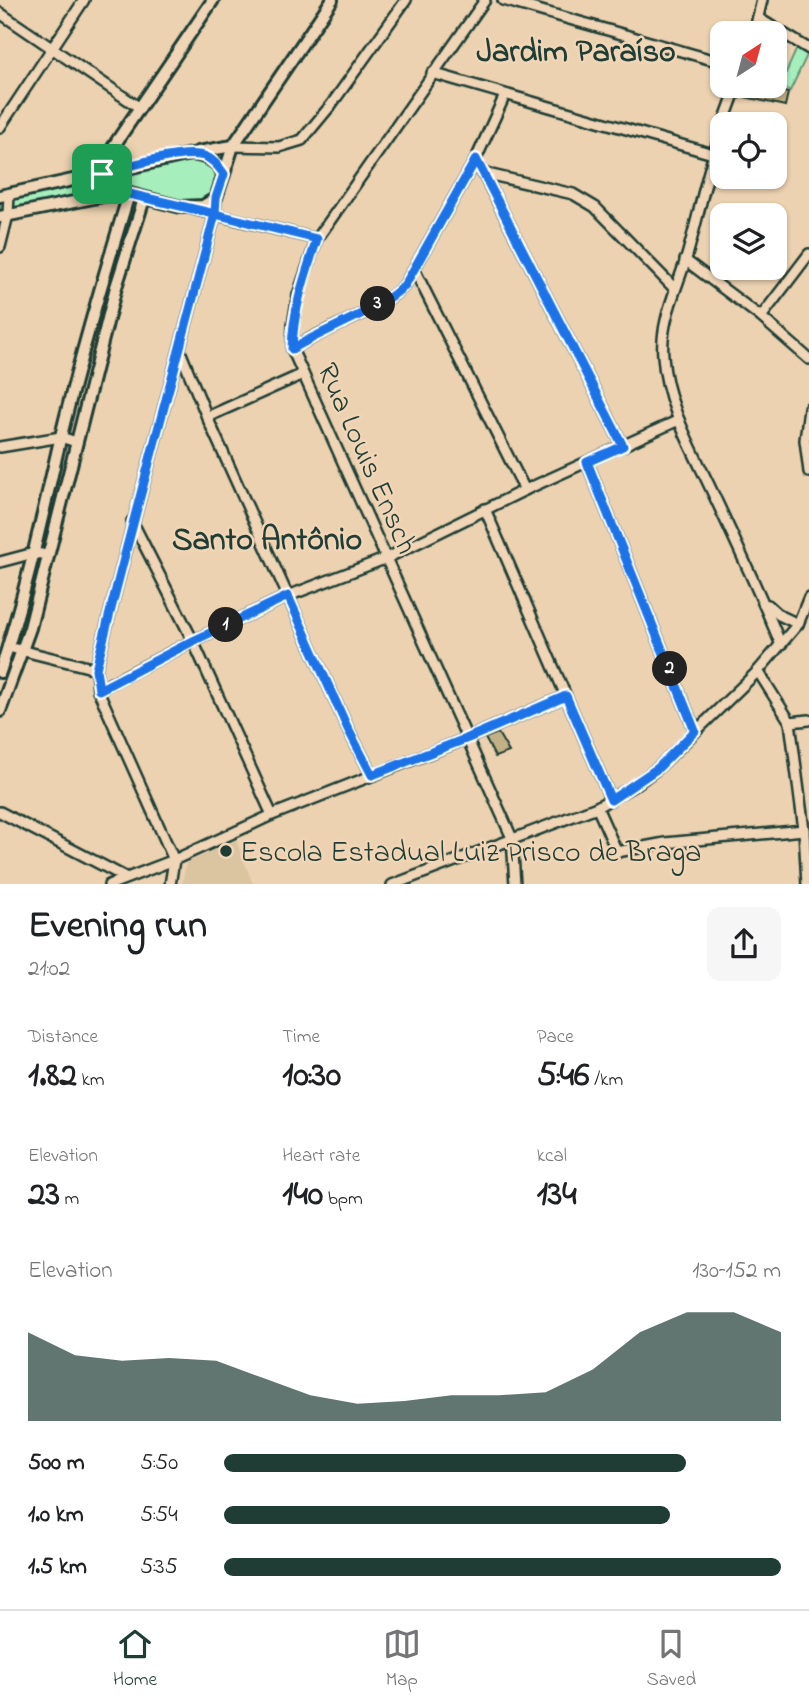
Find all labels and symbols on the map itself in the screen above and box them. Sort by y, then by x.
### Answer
north arrow [710,21,788,98]
district label: Jardim Paraíso [476,30,676,77]
pin [72,144,132,204]
pin: 3 [360,286,396,322]
street label: Rua Louis Ensch [303,357,427,562]
district label: Santo Antônio [172,518,362,565]
pin: 1 [208,608,244,642]
pin: 2 [652,652,688,686]
place label: Escola Estadual Luiz Prisco de Braga [240,832,701,876]
marker: Escola Estadual Luiz Prisco de Braga [218,843,234,859]

